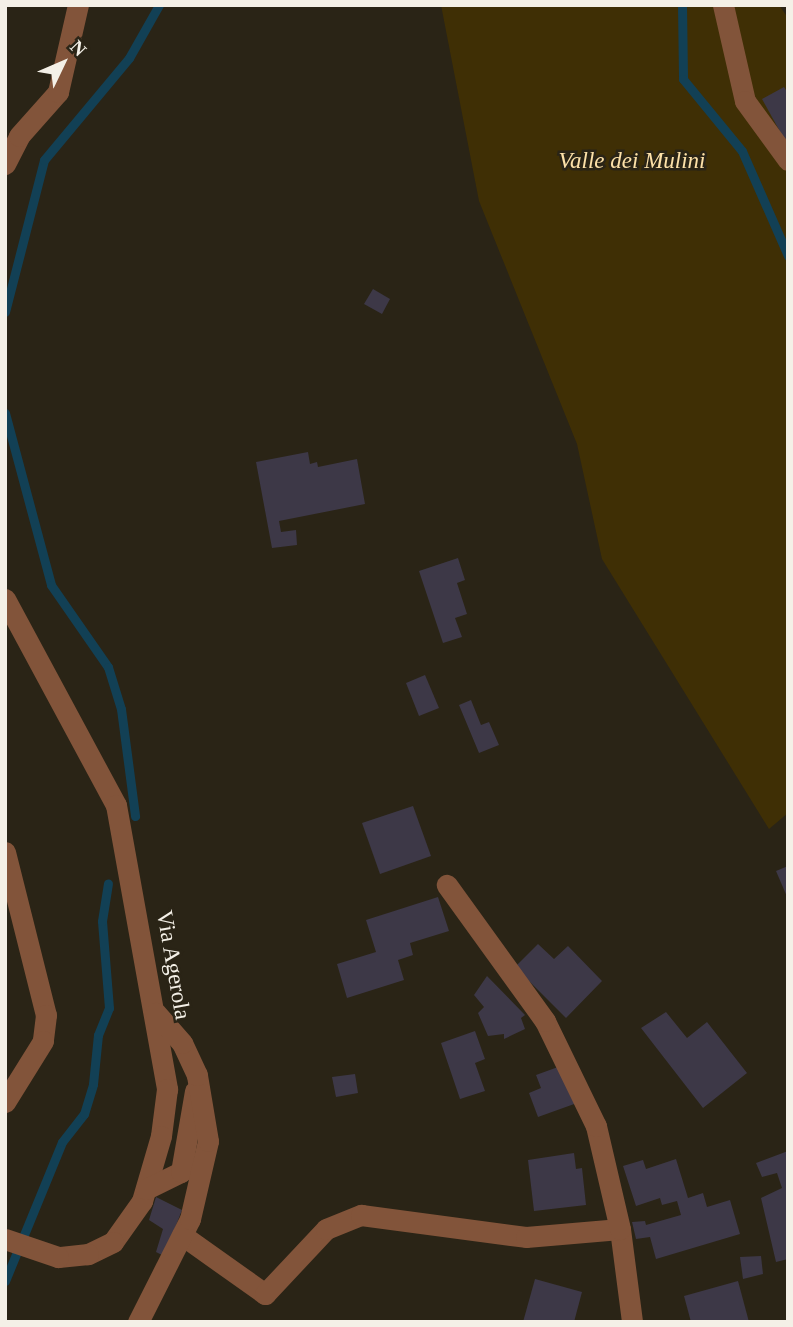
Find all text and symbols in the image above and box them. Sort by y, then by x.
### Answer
north arrow [28,28,98,98]
text: N [66,36,91,60]
park label: Valle dei Mulini [559,147,705,175]
street label: Via Agerola [150,908,196,1022]

